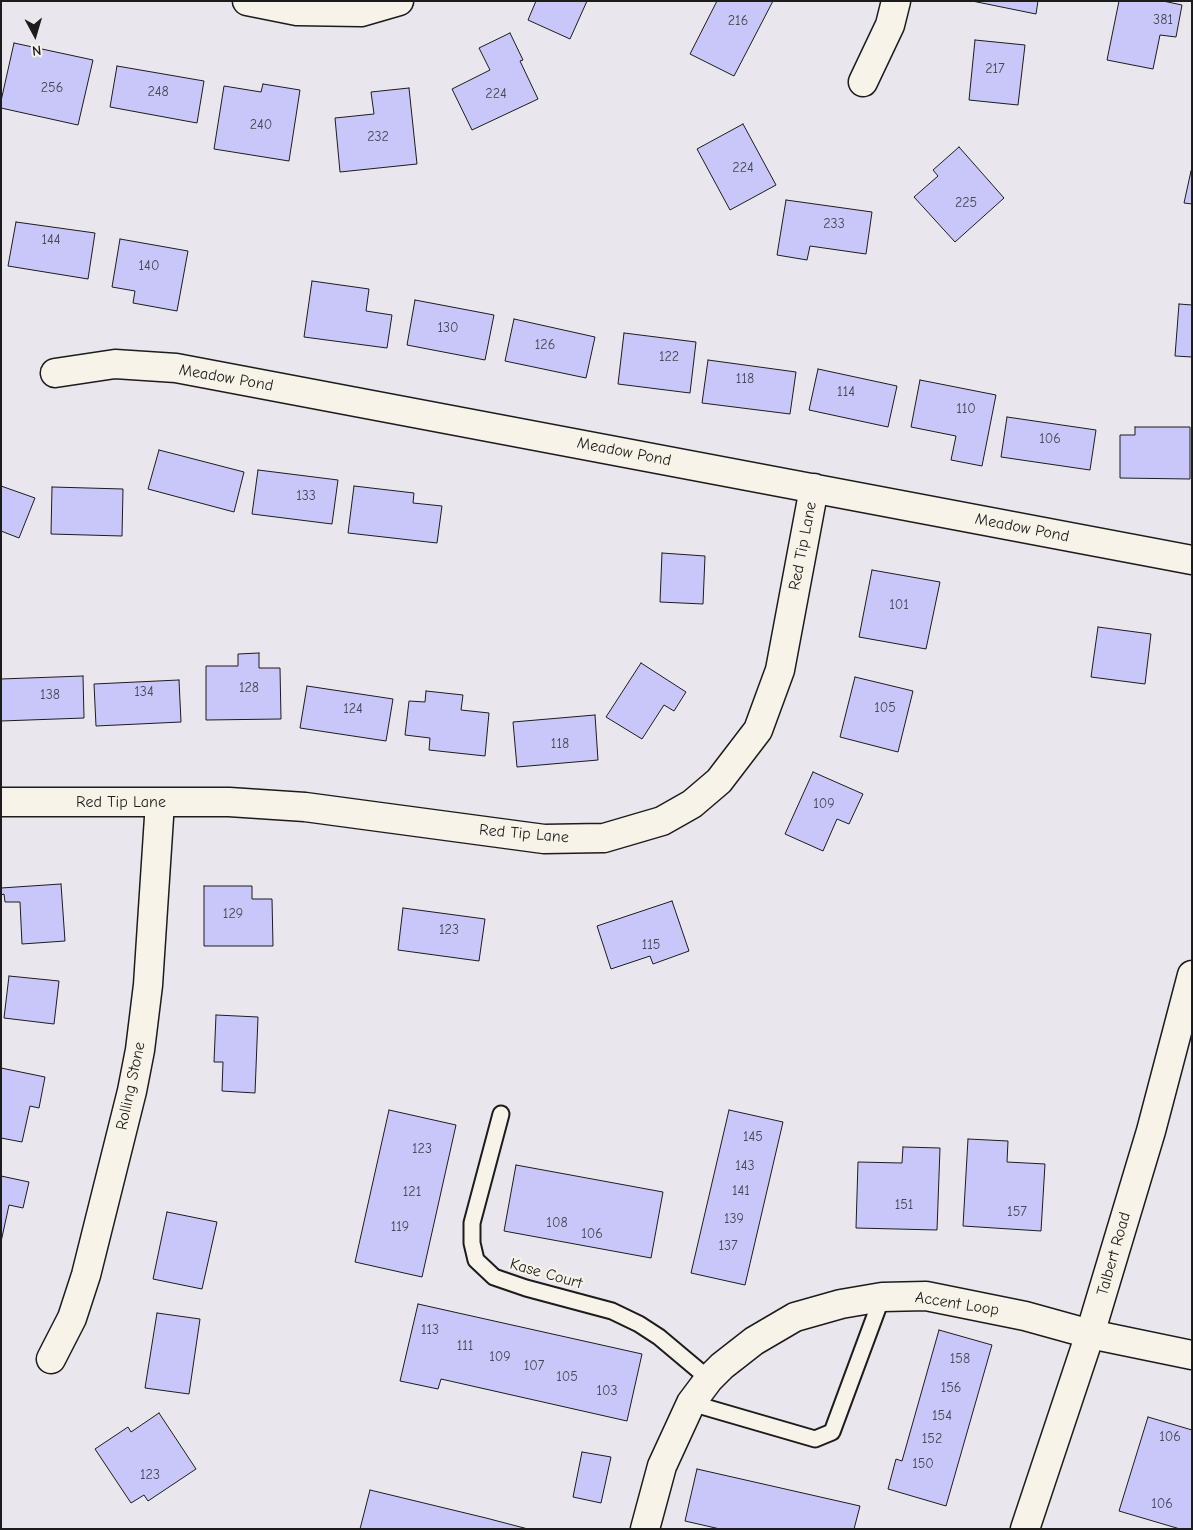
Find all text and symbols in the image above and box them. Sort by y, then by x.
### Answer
north arrow [10,10,60,60]
house number: 381 [1153,12,1173,28]
house number: 216 [728,13,748,29]
text: N [31,41,42,59]
house number: 217 [985,61,1005,77]
house number: 256 [41,80,63,96]
house number: 248 [147,84,169,100]
house number: 224 [485,86,507,102]
house number: 240 [250,117,272,133]
house number: 232 [367,129,389,145]
house number: 224 [732,160,754,176]
house number: 225 [955,195,977,211]
house number: 233 [823,216,845,232]
house number: 144 [41,232,61,248]
house number: 140 [139,258,159,274]
house number: 130 [437,320,459,336]
house number: 126 [535,337,555,353]
house number: 122 [659,349,679,365]
street label: Meadow Pond [177,360,275,396]
house number: 118 [736,371,754,387]
house number: 114 [837,384,855,400]
house number: 110 [956,401,976,417]
house number: 106 [1039,431,1061,447]
street label: Meadow Pond [575,433,673,471]
house number: 133 [296,488,316,504]
street label: Red Tip Lane [785,500,821,592]
street label: Meadow Pond [973,509,1071,547]
house number: 101 [889,597,909,613]
house number: 128 [239,680,259,696]
house number: 134 [134,684,154,700]
house number: 138 [40,687,60,703]
house number: 105 [874,700,896,716]
house number: 124 [343,701,363,717]
house number: 118 [551,736,569,752]
street label: Red Tip Lane [76,792,166,812]
house number: 109 [813,796,835,812]
street label: Red Tip Lane [478,821,570,847]
house number: 129 [223,906,243,922]
house number: 123 [439,922,459,938]
house number: 115 [642,937,660,953]
street label: Rolling Stone [112,1040,150,1132]
house number: 145 [743,1129,763,1145]
house number: 123 [412,1141,432,1157]
house number: 143 [735,1158,755,1174]
house number: 141 [732,1183,750,1199]
house number: 121 [403,1184,421,1200]
house number: 151 [895,1197,913,1213]
house number: 157 [1007,1204,1027,1220]
street label: Talbert Road [1093,1210,1135,1298]
house number: 139 [724,1211,744,1227]
house number: 108 [546,1215,568,1231]
house number: 119 [391,1219,409,1235]
house number: 106 [581,1226,603,1242]
house number: 137 [718,1238,738,1254]
street label: Kase Court [508,1254,584,1294]
street label: Accent Loop [914,1288,1000,1320]
house number: 113 [421,1322,439,1338]
house number: 111 [457,1338,473,1354]
house number: 109 [489,1349,511,1365]
house number: 158 [950,1351,970,1367]
house number: 107 [524,1358,544,1374]
house number: 105 [556,1369,578,1385]
house number: 156 [941,1380,961,1396]
house number: 103 [596,1383,618,1399]
house number: 154 [932,1408,952,1424]
house number: 106 [1159,1429,1181,1445]
house number: 152 [922,1431,942,1447]
house number: 150 [912,1456,934,1472]
house number: 123 [140,1467,160,1483]
house number: 106 [1151,1496,1173,1512]

